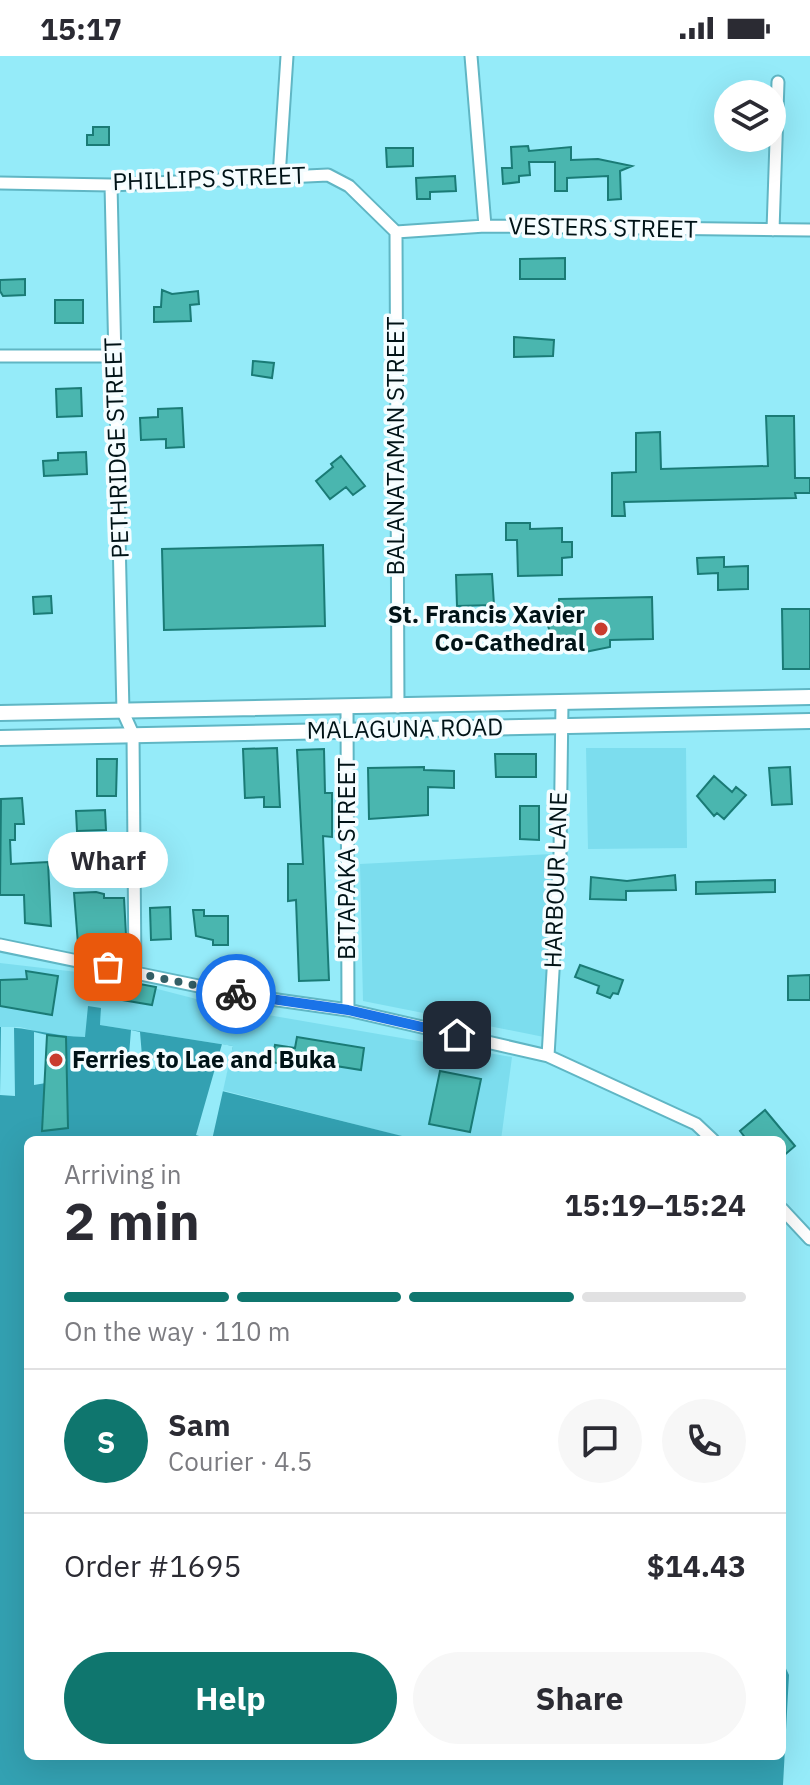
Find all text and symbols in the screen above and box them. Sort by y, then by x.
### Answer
text: 15:17 [40,9,122,48]
map controls [714,80,786,152]
button: layers [714,80,786,152]
street label: PHILLIPS STREET [112,159,306,197]
street label: VESTERS STREET [508,209,698,245]
street label: BALANATAMAN STREET [379,316,411,575]
street label: PETHRIDGE STREET [96,337,136,559]
place label: St. Francis Xavier Co-Cathedral [388,598,585,658]
marker: St. Francis Xavier Co-Cathedral [592,620,610,638]
street label: MALAGUNA ROAD [306,710,504,746]
street label: BITAPAKA STREET [330,758,362,960]
street label: HARBOUR LANE [536,791,574,969]
callout: Wharf [48,831,168,887]
text: Wharf [70,843,146,877]
pin [74,933,142,1001]
icon: bag [86,945,130,989]
courier [196,954,276,1034]
icon: bike [214,972,258,1016]
pin [423,1001,491,1069]
icon: home [435,1013,479,1057]
place label: Ferries to Lae and Buka [72,1043,336,1075]
marker: Ferries to Lae and Buka [47,1051,65,1069]
text: Arriving in [64,1157,181,1191]
text: 15:19–15:24 [565,1185,746,1224]
text: 2 min [64,1187,200,1254]
text: On the way · 110 m [64,1314,290,1348]
button: chat [558,1399,642,1483]
button: phone [662,1399,746,1483]
text: Sam [168,1405,231,1444]
text: S [97,1422,115,1461]
text: Courier · 4.5 [168,1444,312,1478]
text: Order #1695 [64,1546,241,1585]
text: $14.43 [647,1546,746,1585]
button: Help [64,1652,397,1744]
button: Share [413,1652,746,1744]

